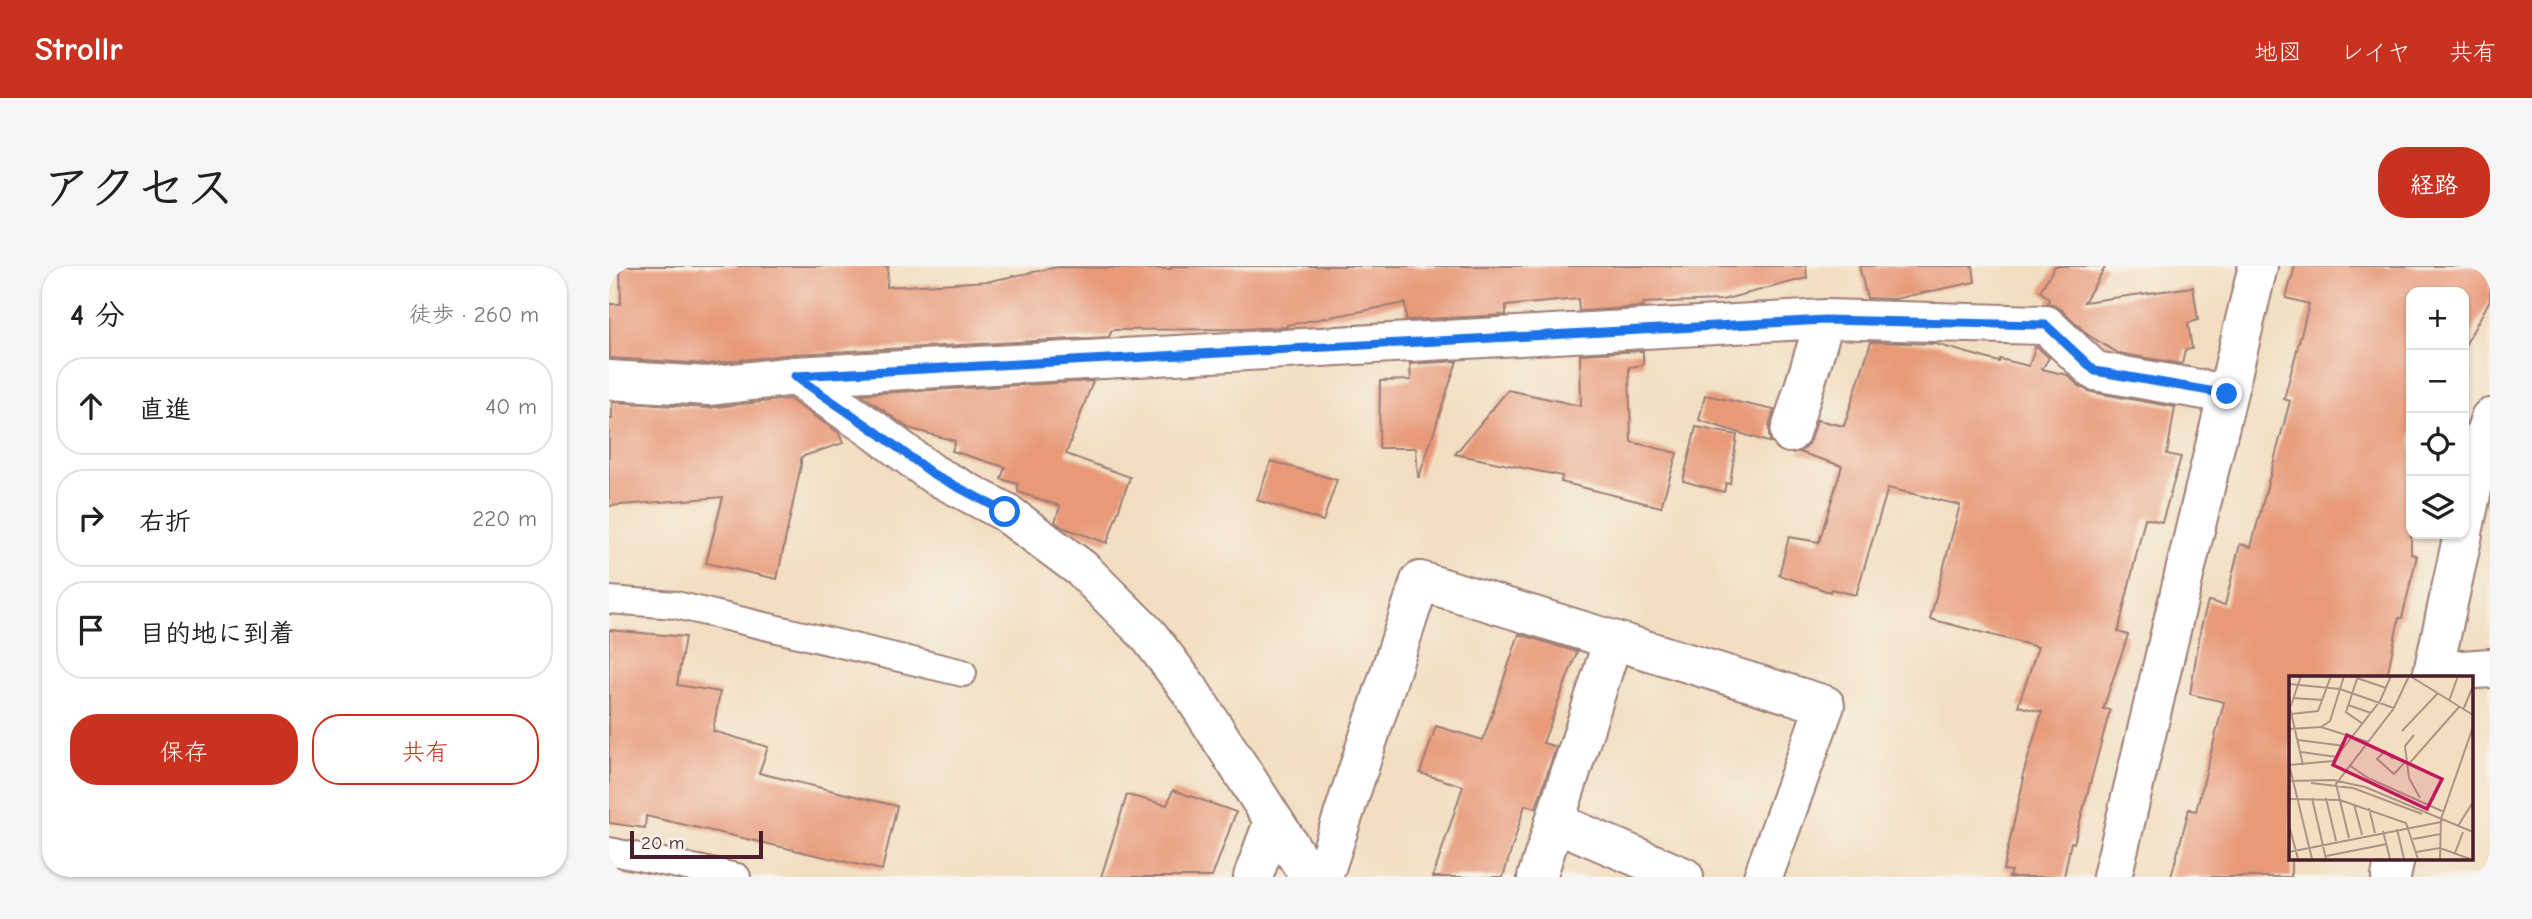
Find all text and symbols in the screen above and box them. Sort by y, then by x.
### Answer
text: Strollr [35,30,123,68]
text: 地図 [2254,38,2302,66]
text: レイヤ [2340,38,2411,66]
text: 共有 [2449,38,2497,66]
button: 経路 [2378,147,2490,218]
text: アクセス [42,160,235,216]
map controls [2406,287,2469,539]
button: + [2406,287,2469,350]
text: 4 分 [70,298,125,333]
text: 徒歩 · 260 m [408,301,539,328]
button: − [2406,350,2469,413]
route end [2211,378,2242,409]
icon: ahead [72,387,110,425]
text: 40 m [485,393,537,420]
text: 直進 [139,395,191,425]
button: locate [2406,413,2469,476]
button: layers [2406,476,2469,539]
route start [989,496,1020,527]
icon: right [72,499,110,537]
text: 220 m [472,505,537,532]
text: 右折 [139,507,191,537]
icon: arrive [72,611,110,649]
text: 目的地に到着 [139,619,295,649]
inset map [2289,676,2473,860]
button: 保存 [70,714,298,785]
button: 共有 [312,714,539,785]
scale bar [630,828,763,860]
text: 20 m [641,832,685,854]

